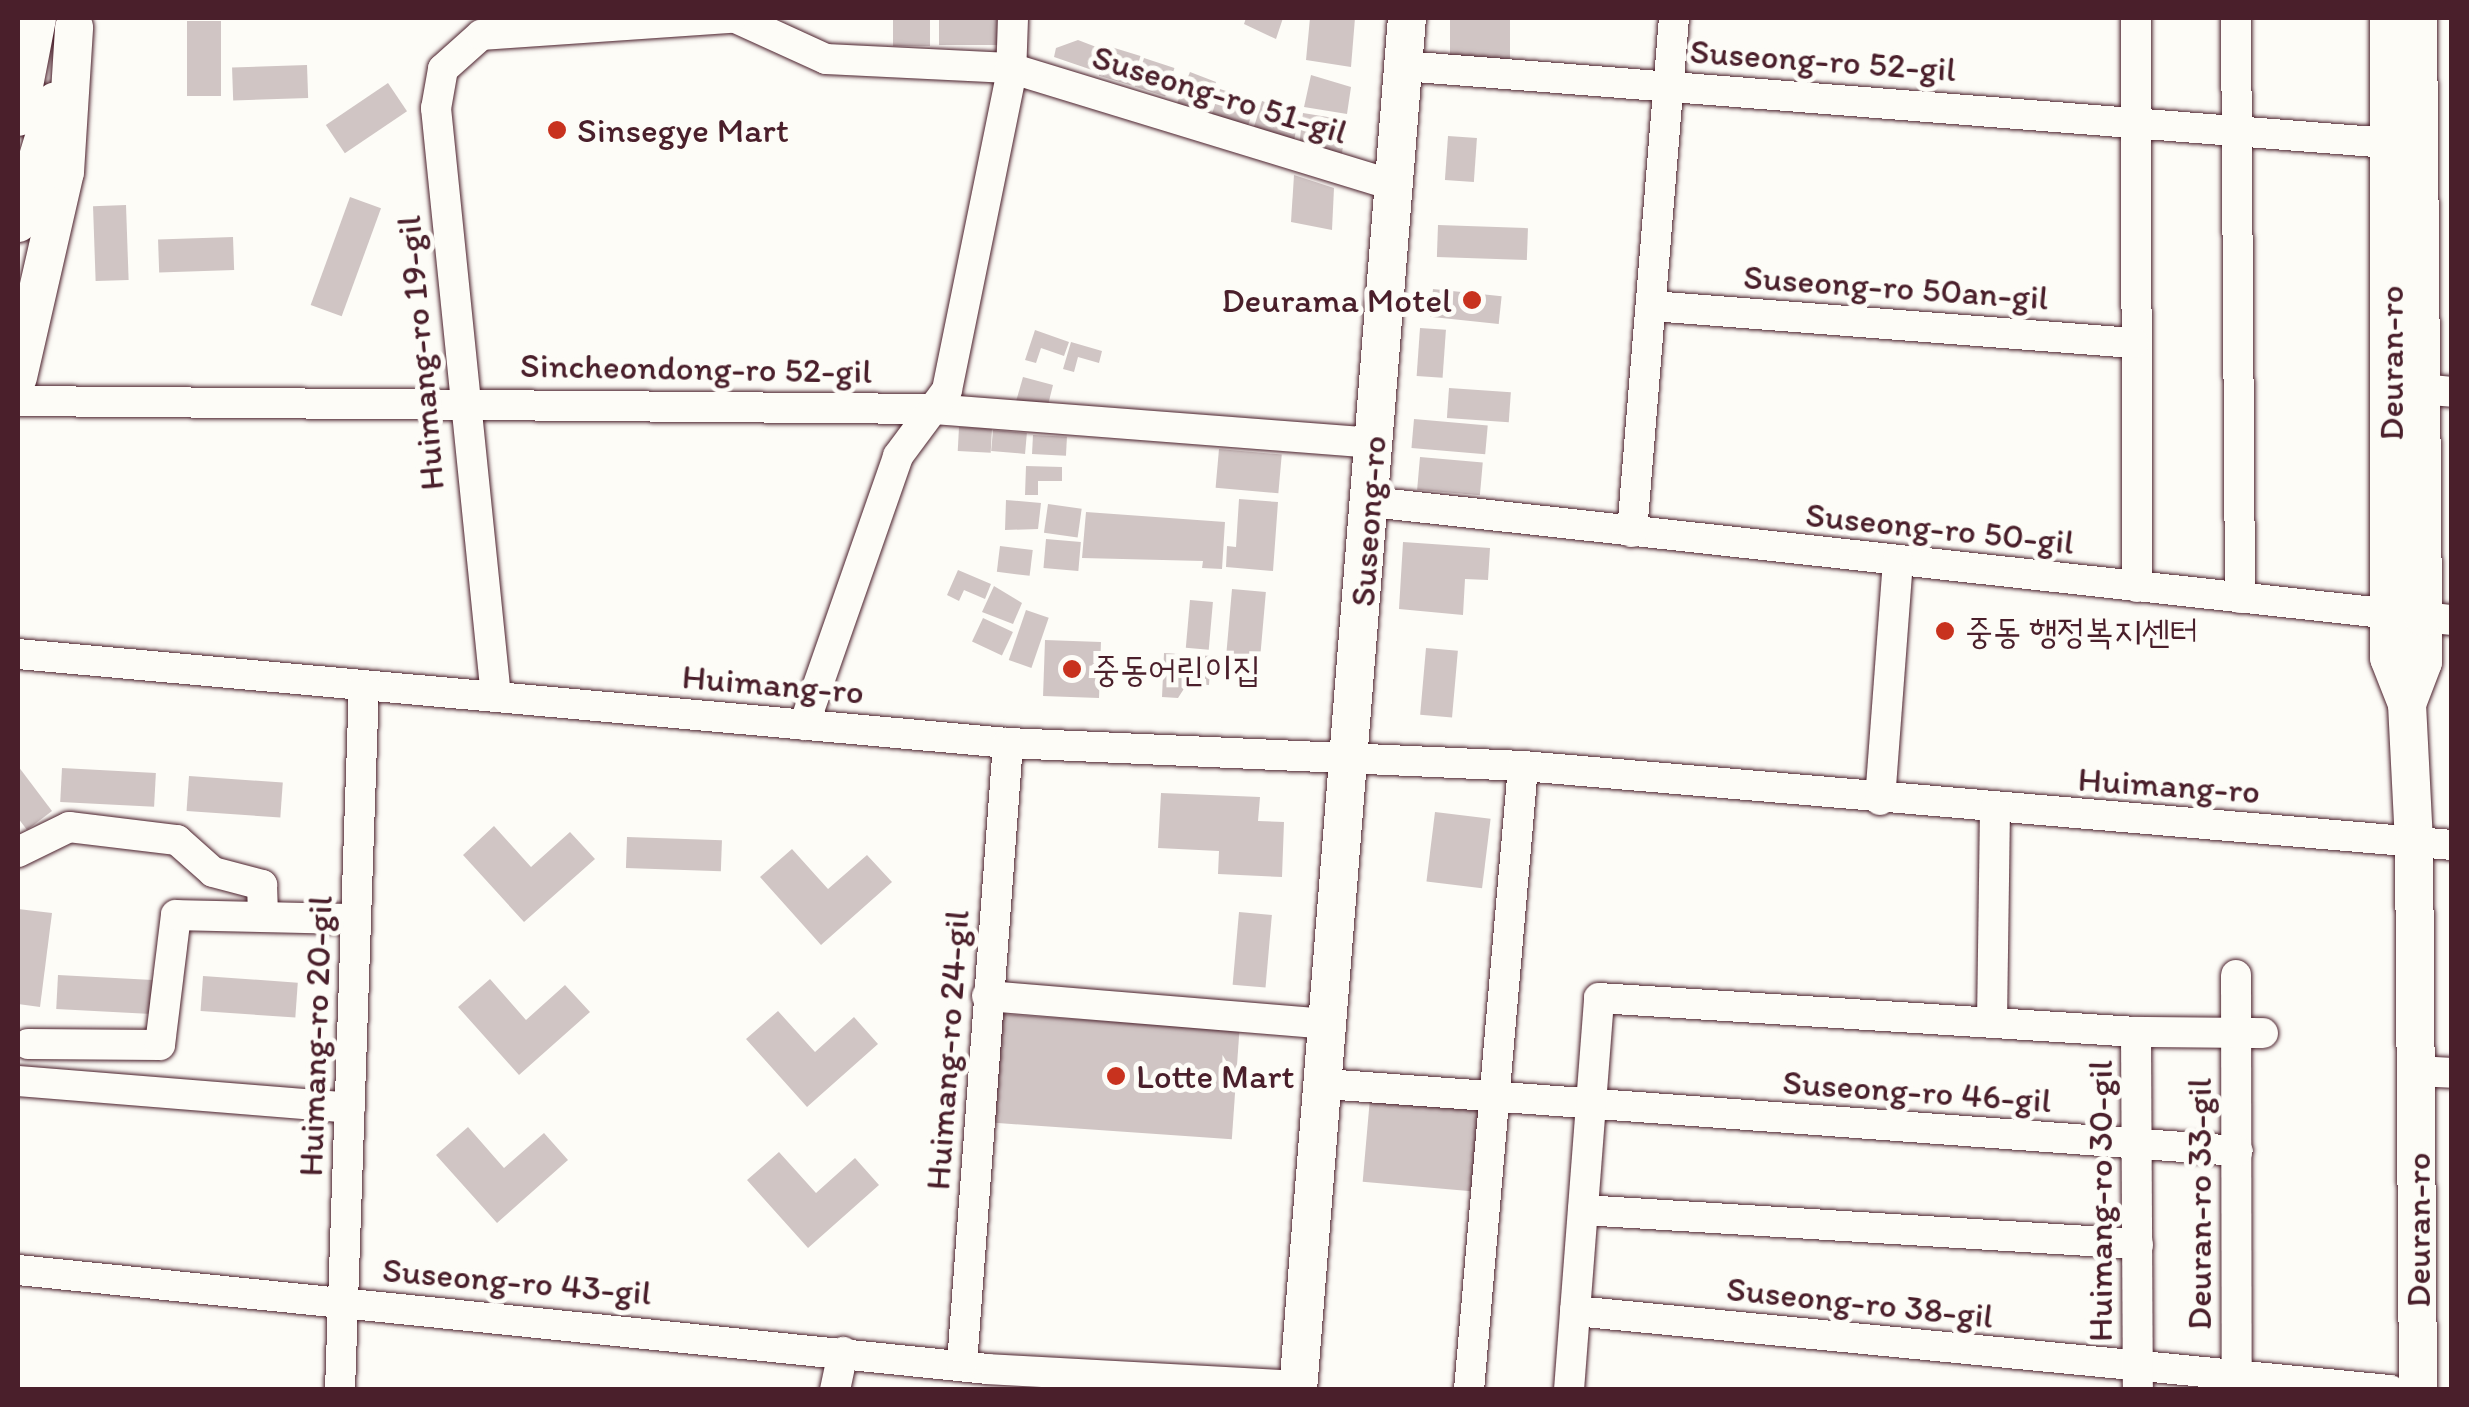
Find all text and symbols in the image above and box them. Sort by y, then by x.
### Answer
street label: Suseong-ro 52-gil [1688,30,1958,90]
street label: Suseong-ro 51-gil [1087,35,1353,153]
place label: Sinsegye Mart [577,109,789,151]
marker: Sinsegye Mart [546,119,568,141]
street label: Huimang-ro 19-gil [387,214,453,492]
street label: Suseong-ro 50an-gil [1741,255,2051,319]
place label: Deurama Motel [1222,279,1452,321]
street label: Deuran-ro [2370,285,2412,441]
marker: Deurama Motel [1461,289,1483,311]
street label: Sincheondong-ro 52-gil [520,344,872,392]
street label: Suseong-ro [1341,434,1395,608]
street label: Suseong-ro 50-gil [1803,493,2077,563]
place label: 중동 행정복지센터 [1965,610,2198,652]
marker: 중동 행정복지센터 [1934,620,1956,642]
place label: 중동어린이집 [1092,648,1261,690]
street label: Huimang-ro [680,655,866,713]
marker: 중동어린이집 [1061,658,1083,680]
street label: Huimang-ro [2076,758,2262,812]
street label: Huimang-ro 20-gil [289,895,341,1177]
street label: Huimang-ro 24-gil [916,908,978,1192]
place label: Lotte Mart [1136,1055,1294,1097]
street label: Huimang-ro 30-gil [2079,1060,2121,1342]
street label: Suseong-ro 46-gil [1781,1061,2053,1121]
marker: Lotte Mart [1105,1065,1127,1087]
street label: Deuran-ro 33-gil [2178,1078,2220,1330]
street label: Deuran-ro [2397,1152,2439,1308]
street label: Suseong-ro 43-gil [381,1248,653,1314]
street label: Suseong-ro 38-gil [1724,1267,1996,1337]

